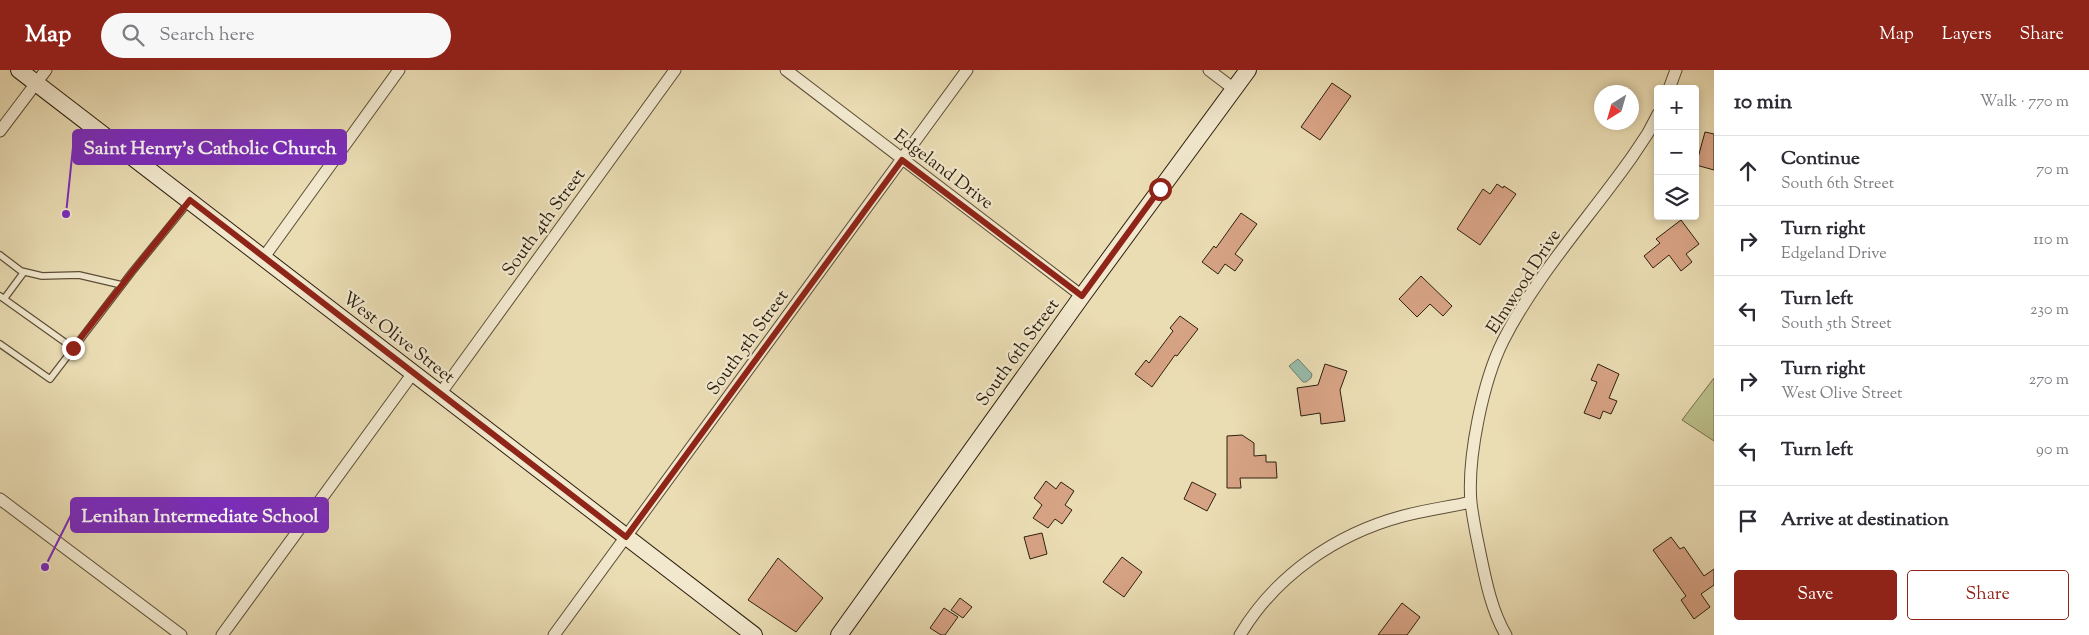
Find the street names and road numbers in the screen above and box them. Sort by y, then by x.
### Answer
street label: Edgeland Drive [887,124,998,217]
street label: South 4th Street [497,164,593,282]
street label: Elmwood Drive [1481,225,1568,340]
street label: South 5th Street [701,285,796,401]
street label: West Olive Street [336,286,460,391]
street label: South 6th Street [971,294,1067,412]

